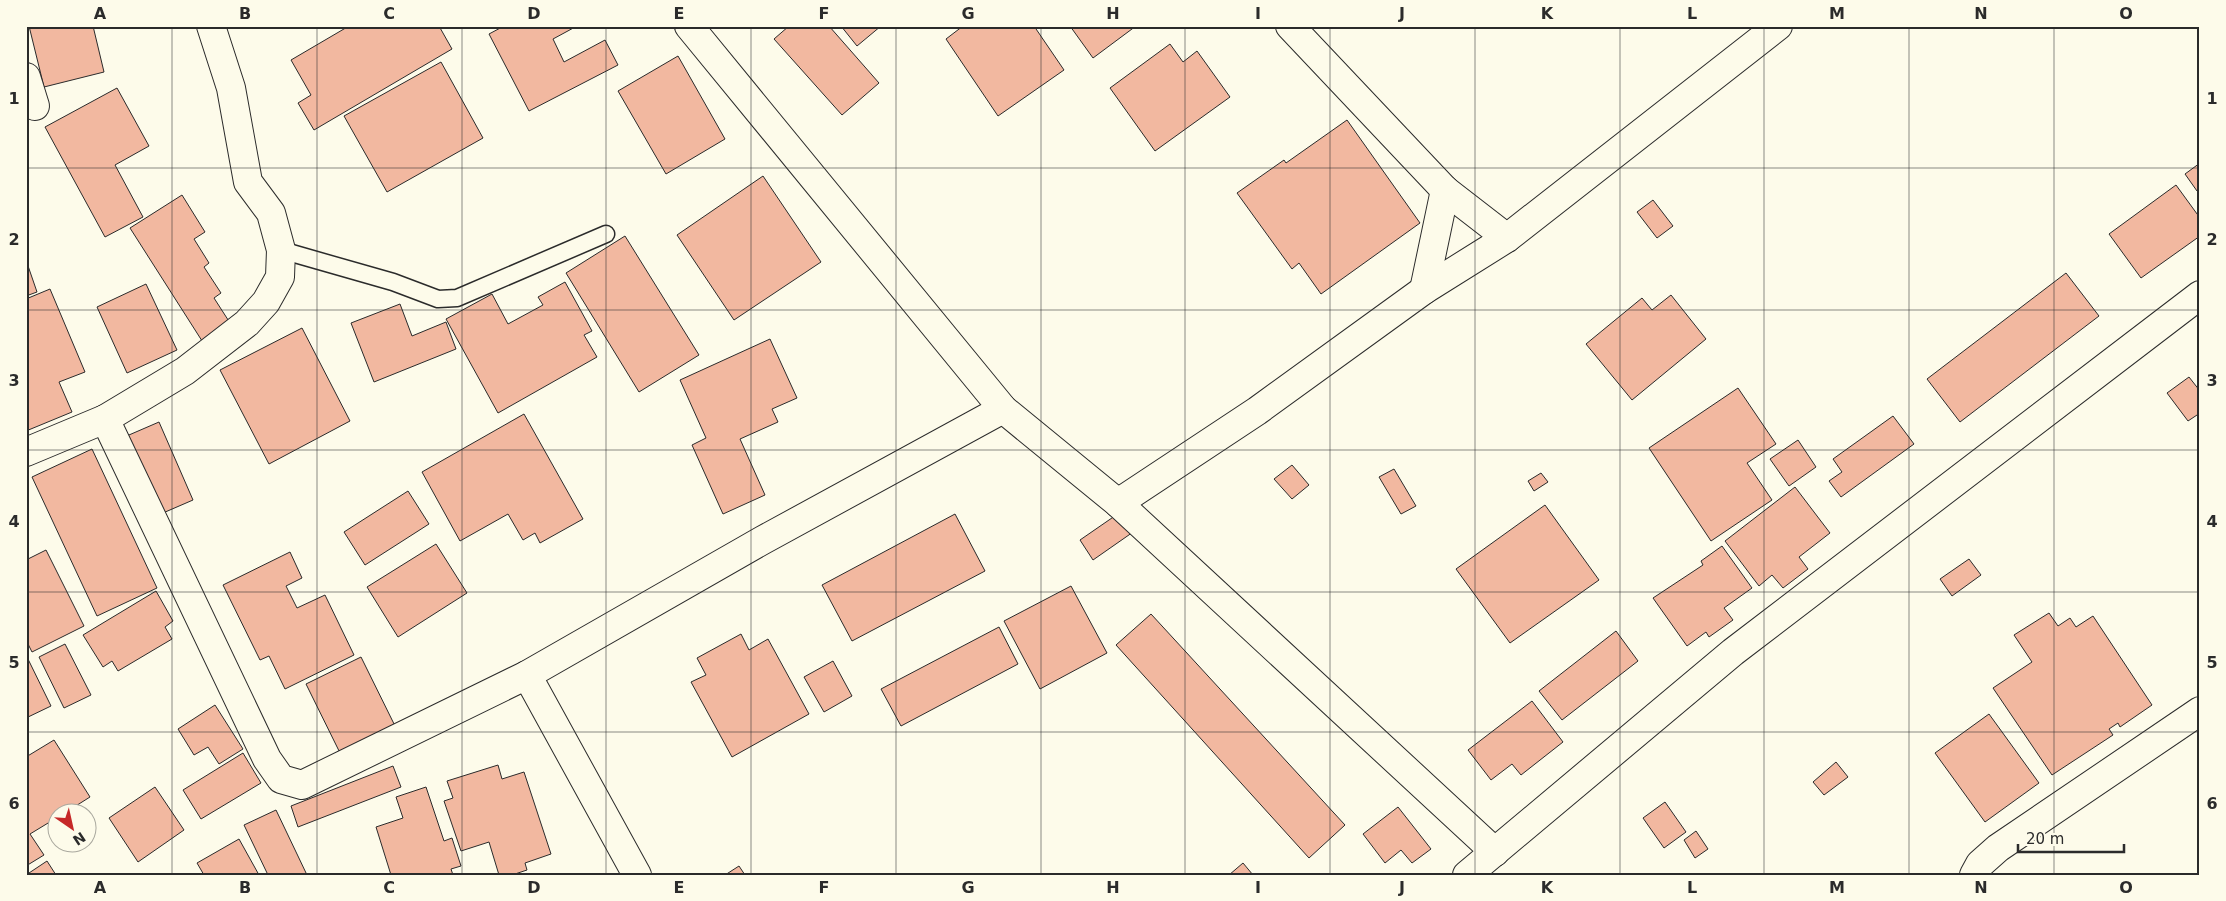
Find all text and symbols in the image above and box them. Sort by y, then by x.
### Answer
text: A [94,4,107,23]
text: B [239,4,251,23]
text: C [383,4,395,23]
text: D [527,4,541,23]
text: E [674,4,684,23]
text: F [819,4,829,23]
text: G [961,4,975,23]
text: H [1106,4,1120,23]
text: I [1255,4,1261,23]
text: J [1398,4,1405,23]
text: K [1541,4,1554,23]
text: L [1687,4,1697,23]
text: M [1829,4,1845,23]
text: N [1974,4,1988,23]
text: O [2119,4,2133,23]
text: 1 [8,89,20,108]
text: 1 [2206,89,2218,108]
text: 2 [8,230,20,249]
text: 2 [2206,230,2218,249]
text: 3 [8,371,20,390]
text: 3 [2206,371,2218,390]
text: 4 [8,512,20,531]
text: 4 [2206,512,2218,531]
text: 5 [8,653,20,672]
text: 5 [2206,653,2218,672]
text: 6 [8,794,20,813]
text: 6 [2206,794,2218,813]
north arrow [48,804,98,854]
scale bar [2018,821,2125,853]
text: N [70,829,89,849]
text: 20 m [2026,830,2064,848]
text: A [94,878,107,897]
text: B [239,878,251,897]
text: C [383,878,395,897]
text: D [527,878,541,897]
text: E [674,878,684,897]
text: F [819,878,829,897]
text: G [961,878,975,897]
text: H [1106,878,1120,897]
text: I [1255,878,1261,897]
text: J [1398,878,1405,897]
text: K [1541,878,1554,897]
text: L [1687,878,1697,897]
text: M [1829,878,1845,897]
text: N [1974,878,1988,897]
text: O [2119,878,2133,897]

